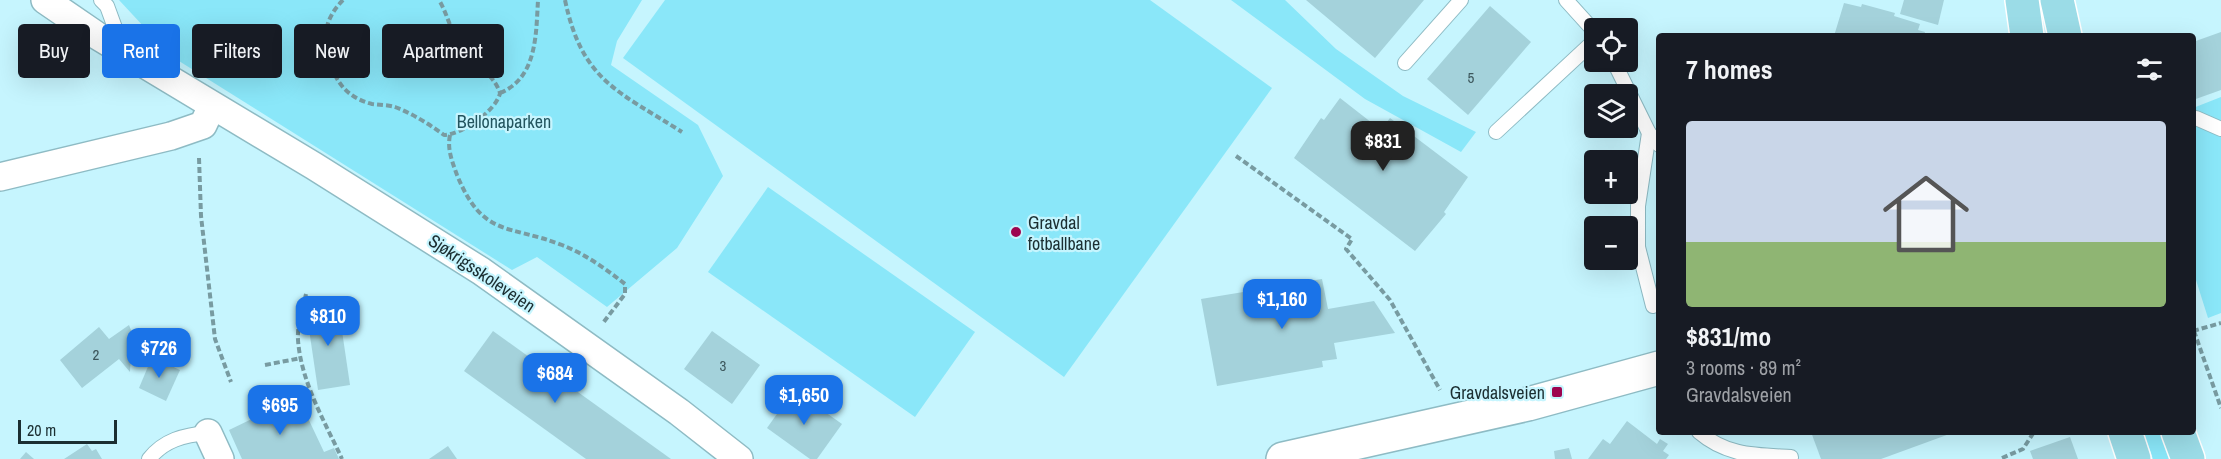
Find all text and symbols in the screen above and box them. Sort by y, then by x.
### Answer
map controls [1584,18,1638,270]
button: locate [1584,18,1638,72]
chip: Buy [18,24,90,78]
chip: Rent [102,24,180,78]
chip: Filters [192,24,282,78]
chip: New [294,24,370,78]
chip: Apartment [382,24,504,78]
text: 7 homes [1686,52,1773,87]
icon: filters [2133,53,2166,86]
house number: 5 [1468,67,1475,88]
button: layers [1584,84,1638,138]
park label: Bellonaparken [457,109,551,134]
pin: $831 [1347,121,1419,172]
text: $831 [1365,127,1401,154]
button: + [1584,150,1638,204]
icon: home [1872,160,1980,268]
place label: Gravdal fotballbane [1028,210,1100,256]
button: − [1584,216,1638,270]
marker: Gravdal fotballbane [1009,225,1023,239]
street label: Sjøkrigsskoleveien [424,228,540,318]
pin: $1,160 [1233,279,1331,330]
text: $1,160 [1257,285,1307,312]
pin: $810 [292,296,364,347]
text: $810 [310,302,346,329]
text: $831/mo [1686,319,1771,354]
pin: $726 [123,328,195,379]
text: $726 [141,334,177,361]
house number: 2 [93,344,100,365]
pin: $684 [519,353,591,404]
text: 3 rooms · 89 m² [1686,354,1801,381]
house number: 3 [720,355,727,376]
text: $684 [537,359,573,386]
pin: $1,650 [755,375,853,426]
place label: Gravdalsveien [1450,380,1545,405]
text: $1,650 [779,381,829,408]
text: Gravdalsveien [1686,381,1792,408]
pin: $695 [244,385,316,436]
marker: Gravdalsveien [1550,385,1564,399]
text: $695 [262,391,298,418]
scale bar [18,417,117,444]
text: 20 m [27,419,56,441]

